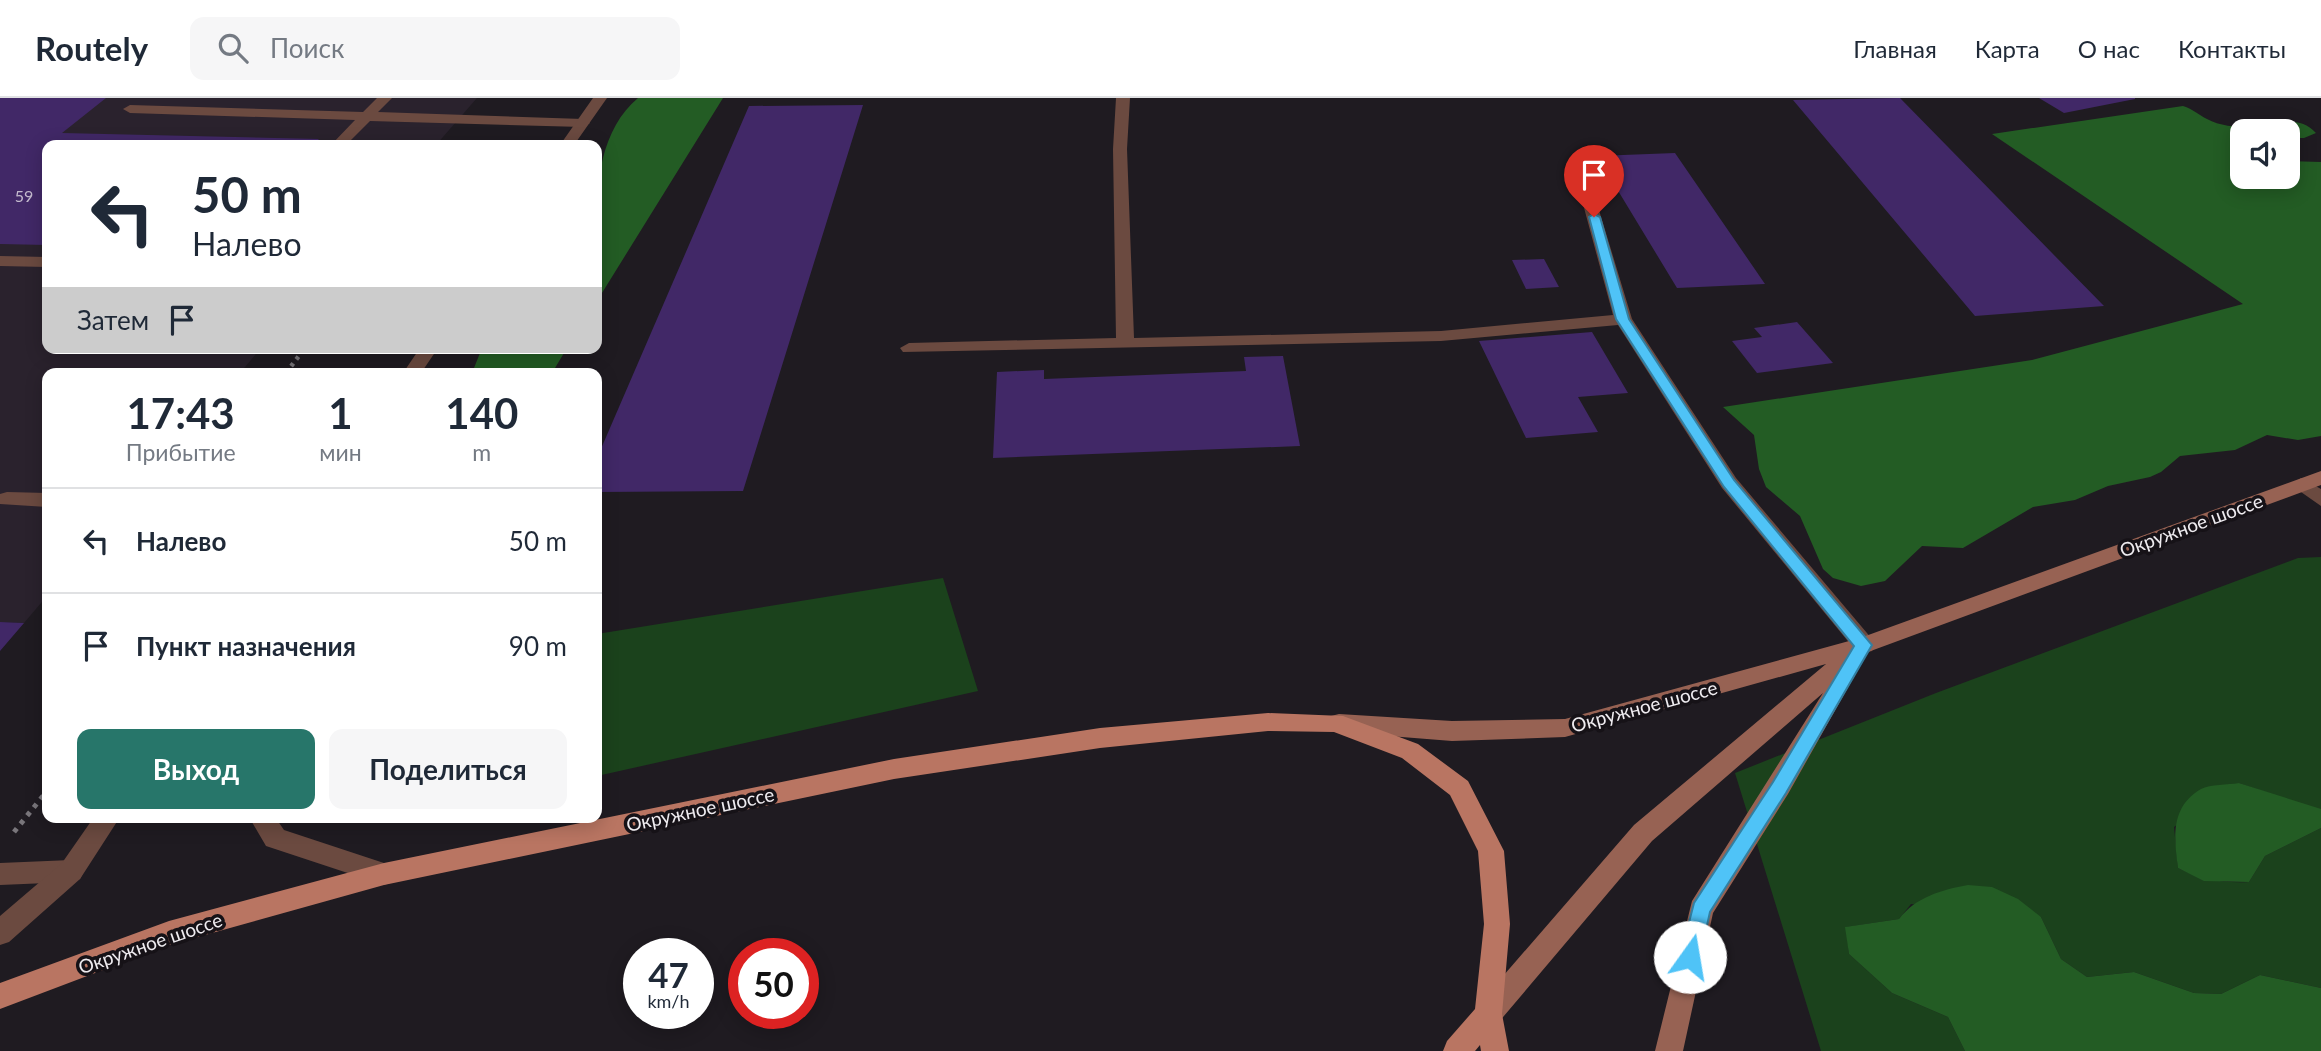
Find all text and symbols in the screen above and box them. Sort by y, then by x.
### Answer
search box [190,17,680,80]
text: Routely [35,28,148,68]
icon: search [214,29,252,67]
text: Поиск [270,32,344,64]
text: Главная [1853,34,1937,63]
text: Карта [1975,34,2040,63]
text: О нас [2078,34,2140,63]
text: Контакты [2178,34,2286,63]
map controls [2230,119,2300,189]
button: sound [2230,119,2300,189]
pin [1564,145,1624,217]
icon: arrive [1575,156,1613,194]
text: 50 m [192,165,302,223]
icon: left [77,168,168,259]
house number: 59 [15,186,33,205]
text: Налево [192,224,302,263]
icon: arrive [163,301,201,339]
text: Затем [77,304,149,336]
text: 17:43 [126,388,235,438]
text: 1 [328,388,353,438]
text: 140 [445,388,518,438]
text: Прибытие [126,438,236,466]
text: мин [319,438,362,466]
text: m [472,438,491,466]
street label: Окружное шоссе [2116,488,2266,562]
icon: left [77,522,115,560]
text: Налево [136,525,226,557]
text: 50 m [509,525,567,557]
icon: arrive [77,627,115,665]
text: Пункт назначения [136,630,356,662]
text: 90 m [509,630,567,662]
street label: Окружное шоссе [1568,675,1720,737]
button: Выход [77,729,315,809]
button: Поделиться [329,729,567,809]
street label: Окружное шоссе [624,782,776,836]
street label: Окружное шоссе [75,908,225,978]
position arrow [1653,920,1727,994]
speed limit sign: 50 [728,938,819,1029]
text: 47 [648,953,689,995]
text: km/h [647,990,690,1012]

